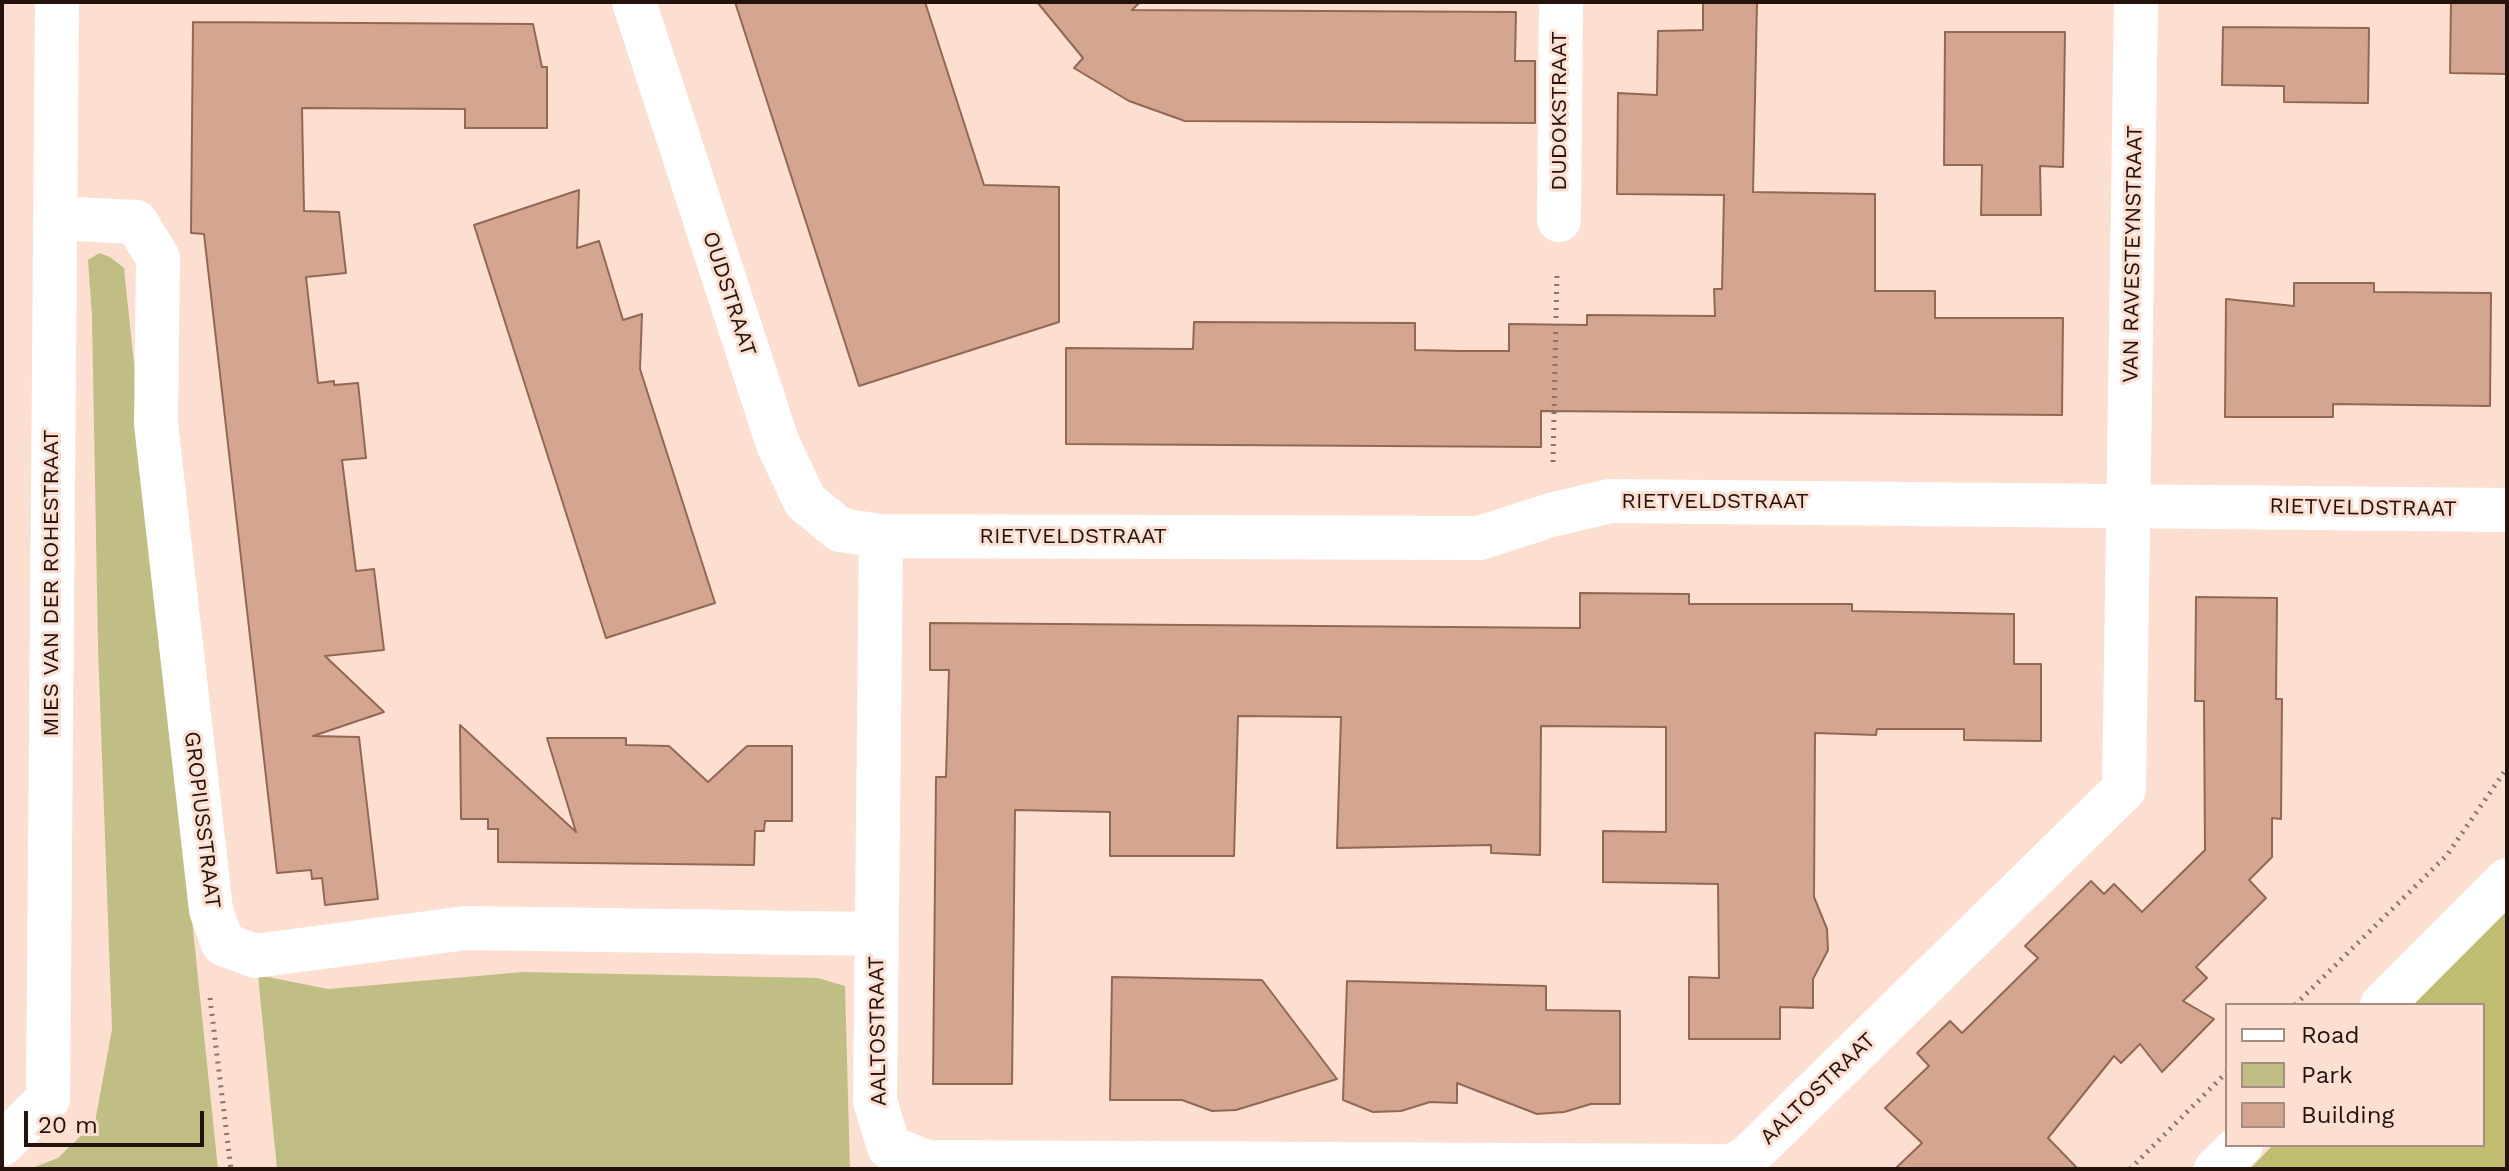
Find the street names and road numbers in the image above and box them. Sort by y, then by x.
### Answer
street label: DUDOKSTRAAT [1547,31,1573,191]
street label: VAN RAVESTEYNSTRAAT [2118,125,2148,383]
street label: OUDSTRAAT [696,228,762,360]
street label: MIES VAN DER ROHESTRAAT [39,430,65,736]
street label: RIETVELDSTRAAT [1621,489,1809,515]
street label: RIETVELDSTRAAT [2269,493,2457,523]
street label: RIETVELDSTRAAT [979,524,1167,550]
street label: GROPIUSSTRAAT [178,730,226,910]
street label: AALTOSTRAAT [863,956,893,1106]
street label: AALTOSTRAAT [1755,1027,1881,1151]

